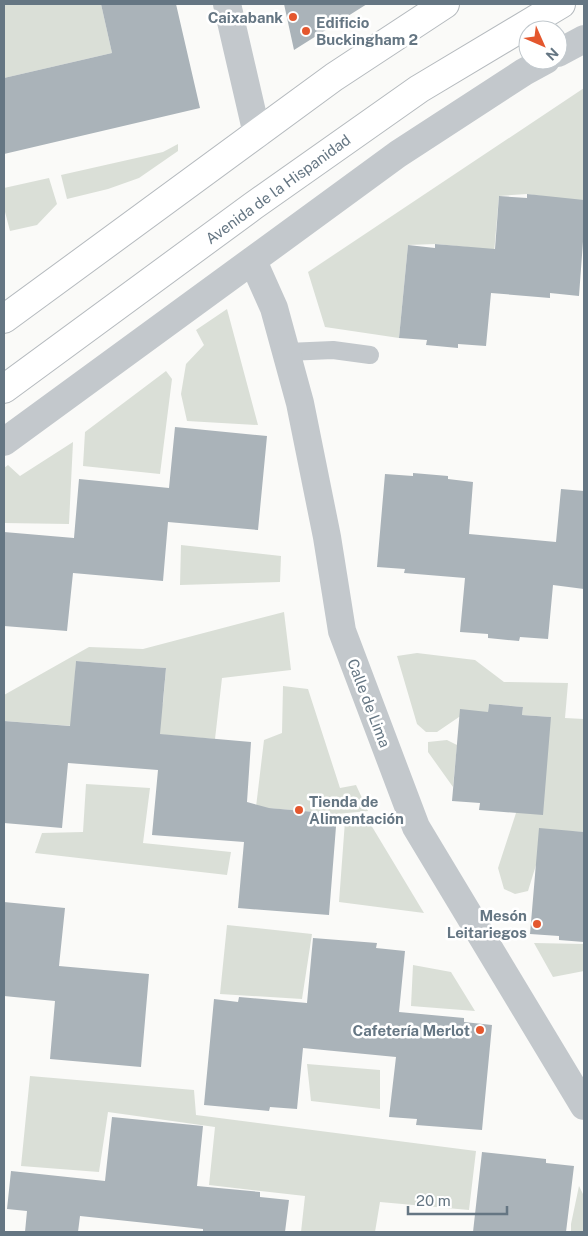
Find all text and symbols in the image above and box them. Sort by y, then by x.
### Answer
place label: Caixabank [208,9,283,26]
marker: Caixabank [287,11,299,23]
place label: Edificio Buckingham 2 [316,14,418,48]
north arrow [518,20,568,70]
marker: Edificio Buckingham 2 [300,25,312,37]
text: N [543,45,562,64]
street label: Avenida de la Hispanidad [202,131,354,247]
street label: Calle de Lima [344,656,394,750]
place label: Tienda de Alimentación [309,793,404,827]
marker: Tienda de Alimentación [293,804,305,816]
place label: Mesón Leitariegos [447,907,527,941]
marker: Mesón Leitariegos [531,918,543,930]
place label: Cafetería Merlot [353,1022,470,1039]
marker: Cafetería Merlot [474,1024,486,1036]
scale bar [408,1184,507,1216]
text: 20 m [416,1192,451,1209]

